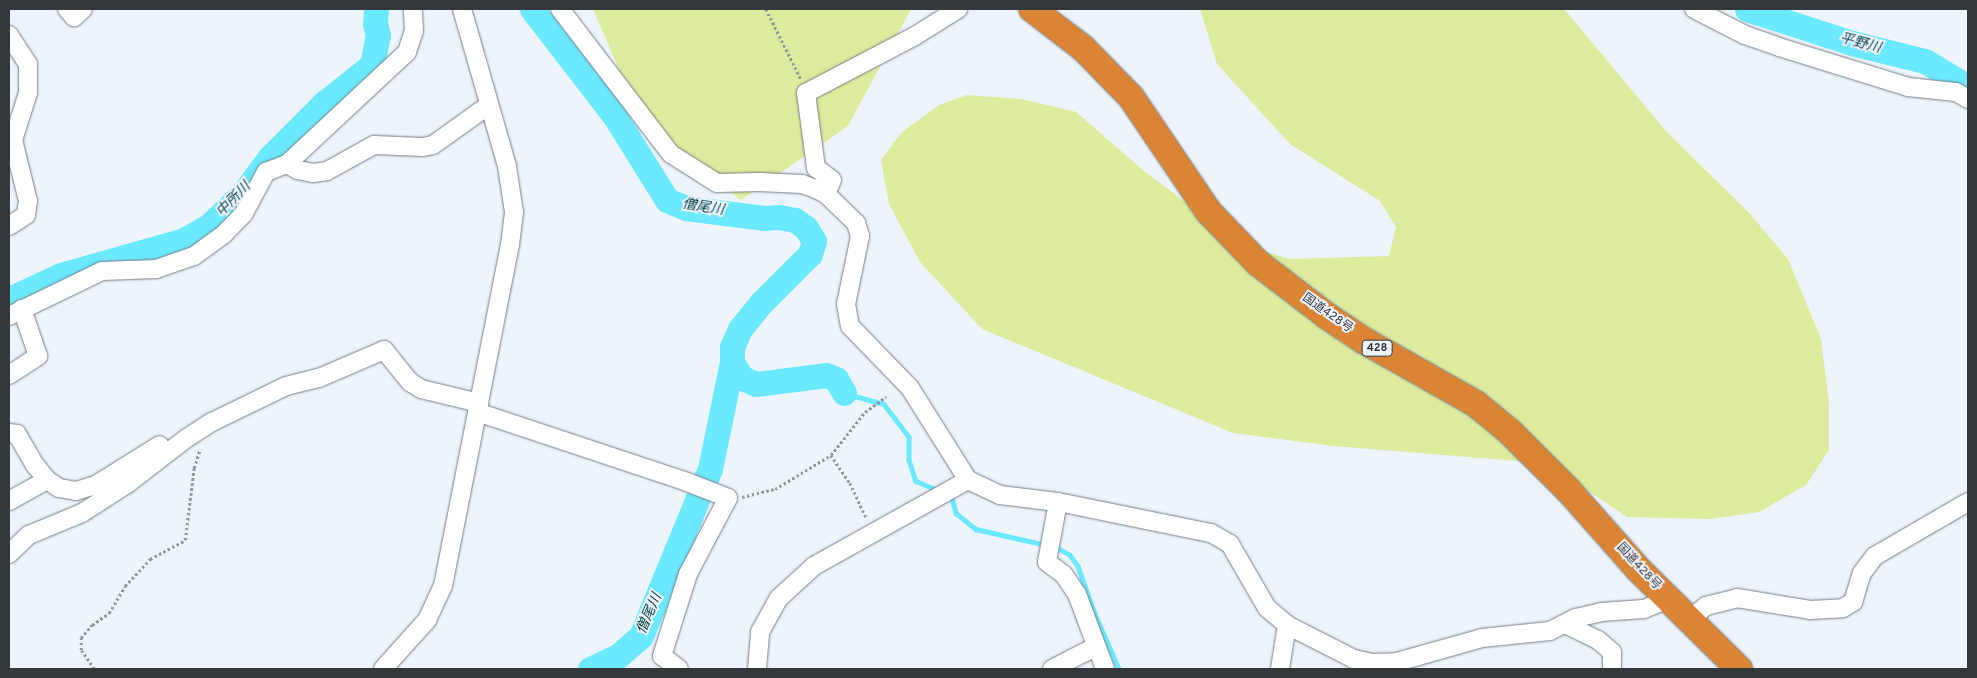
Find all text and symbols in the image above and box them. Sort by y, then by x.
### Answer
water label: 平野川 [1838,30,1882,58]
water label: 中所川 [213,179,255,221]
water label: 僧尾川 [681,196,725,220]
street label: 国道428号 [1299,291,1355,337]
road number: 428 [1361,339,1393,356]
street label: 国道428号 [1613,541,1663,593]
water label: 僧尾川 [634,591,666,637]

